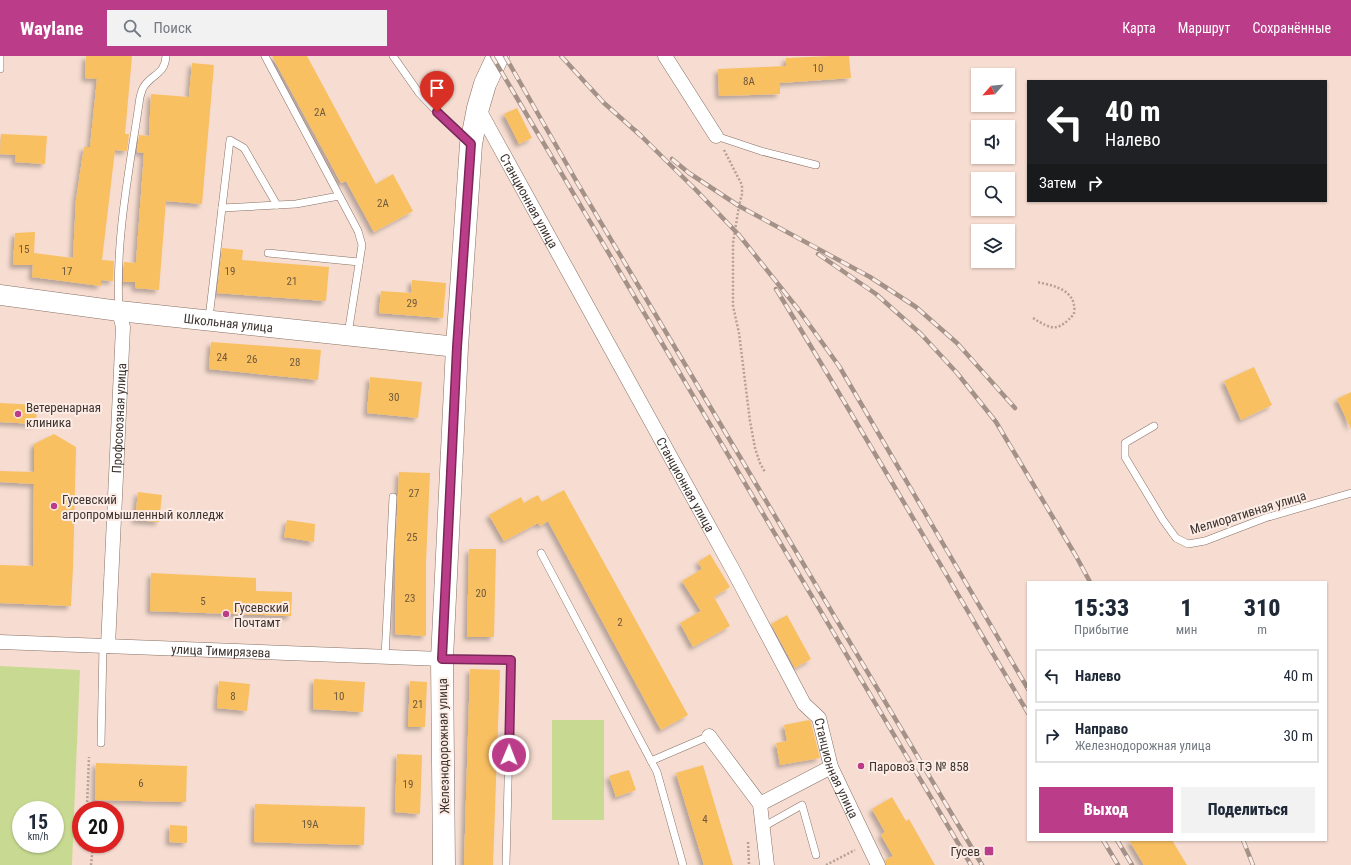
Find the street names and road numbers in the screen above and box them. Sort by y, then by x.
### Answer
street label: Станционная улица [497,151,561,251]
street label: Школьная улица [183,311,274,335]
street label: Профсоюзная улица [109,363,129,474]
street label: Станционная улица [653,435,718,535]
street label: Мелиоративная улица [1188,488,1308,537]
street label: улица Тимирязева [171,642,271,660]
street label: Железнодорожная улица [435,678,452,814]
street label: Станционная улица [811,717,861,821]

